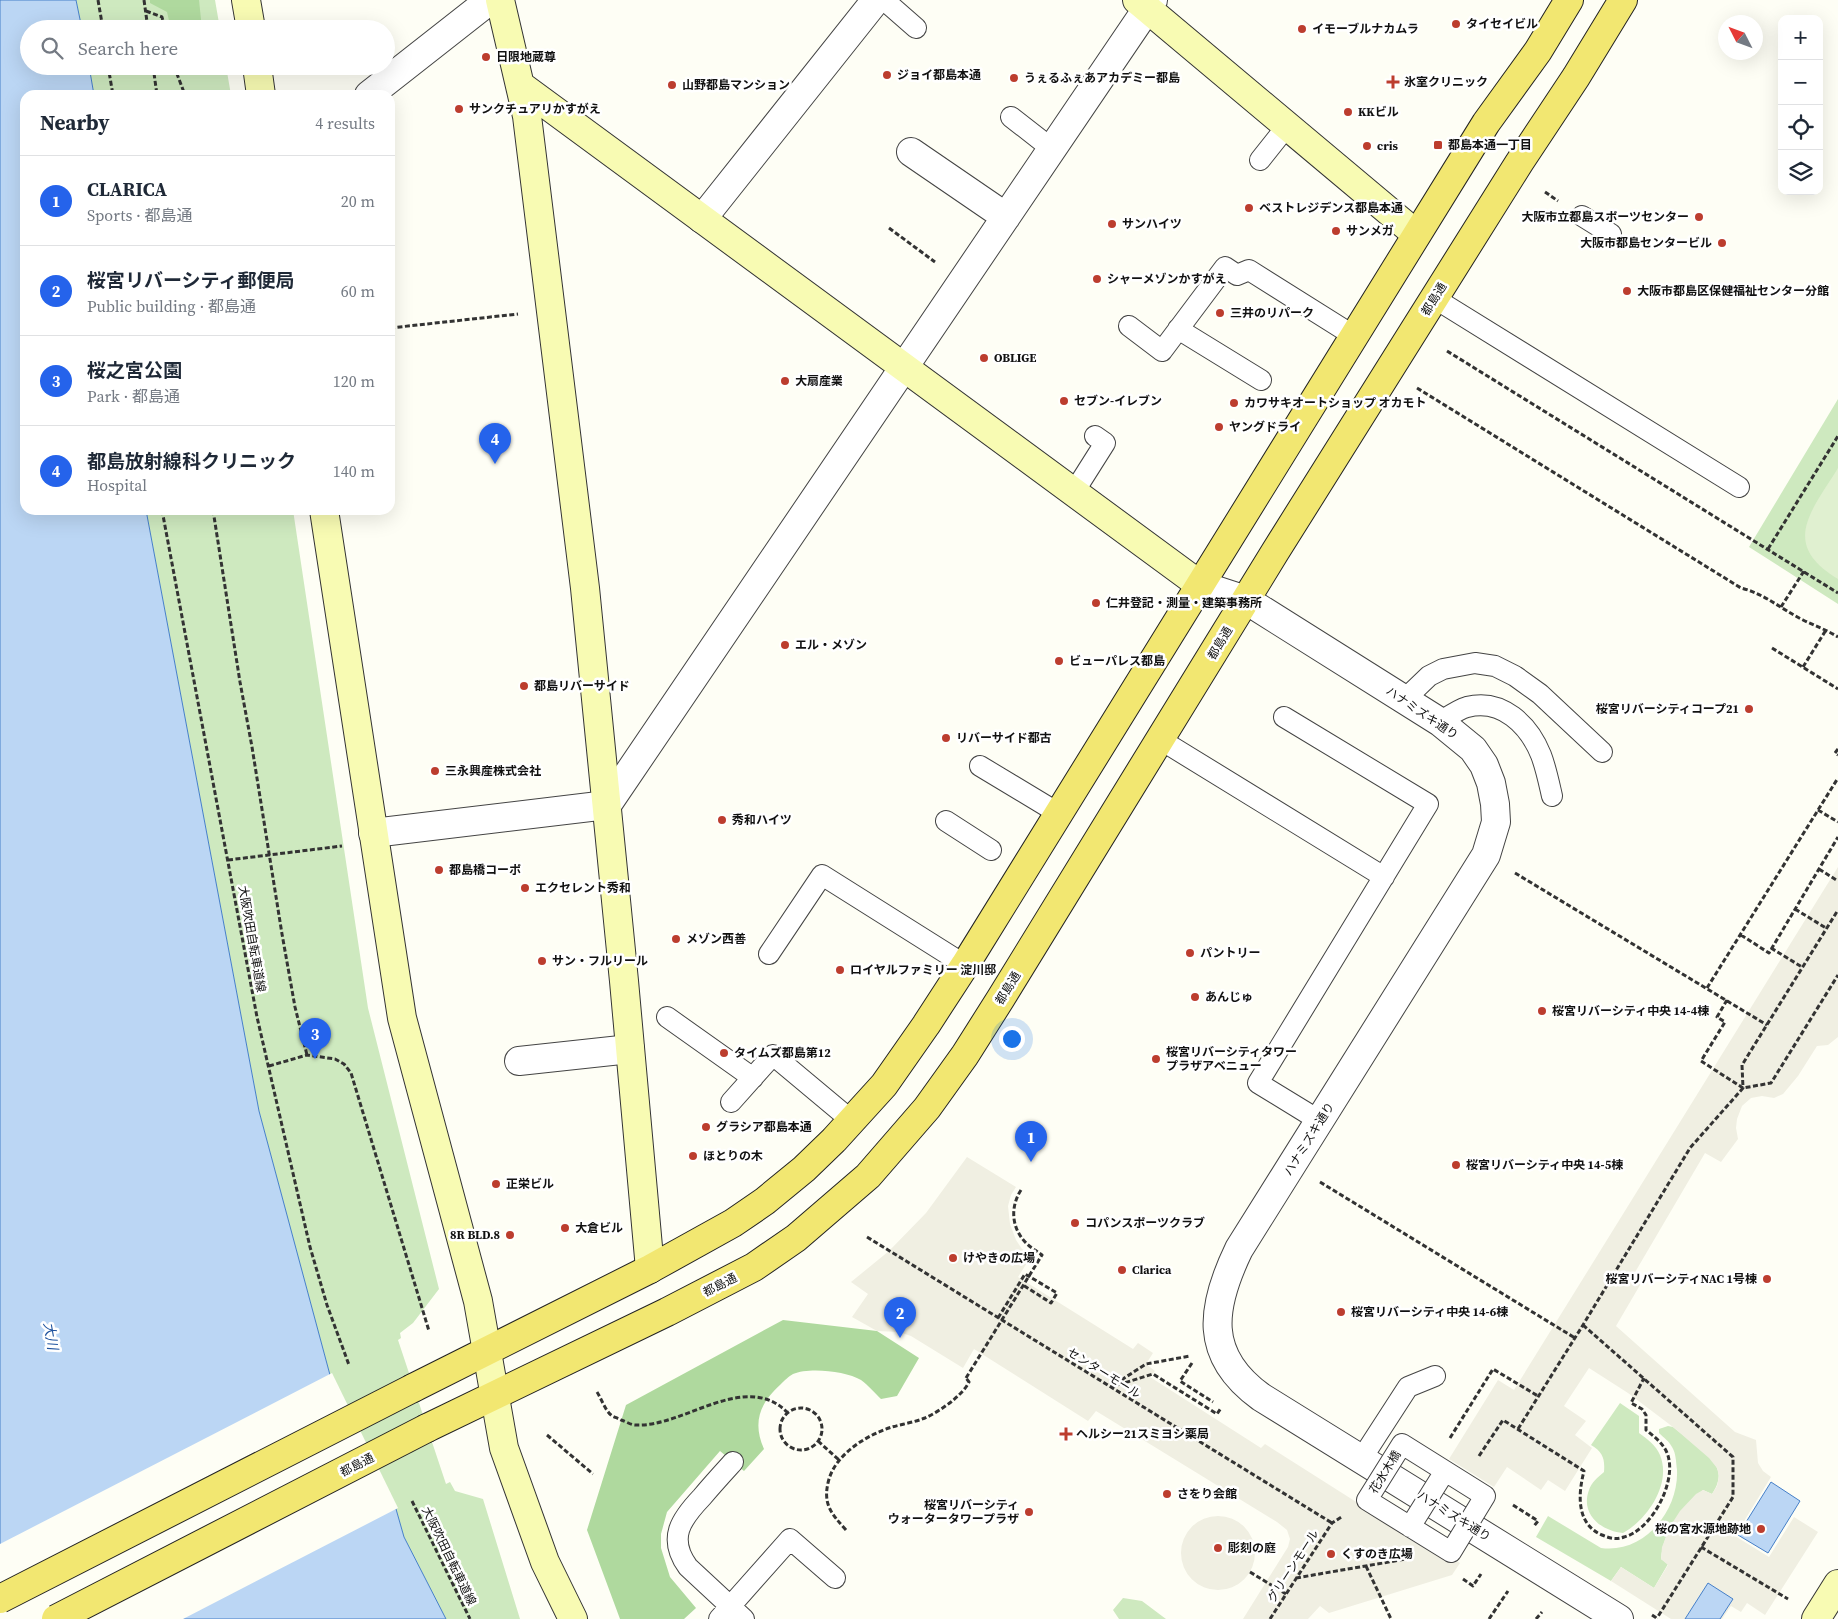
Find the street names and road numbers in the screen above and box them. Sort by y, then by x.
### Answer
street label: 都島通 [1418,279,1450,319]
street label: 都島通 [1204,623,1236,663]
street label: ハナミズキ通り [1383,683,1461,743]
street label: 大阪吹田自転車道線 [235,884,269,994]
street label: 都島通 [992,968,1024,1008]
street label: ハナミズキ通り [1280,1099,1338,1179]
street label: 都島通 [700,1270,740,1300]
street label: センターモール [1064,1344,1144,1402]
street label: 花水木橋 [1365,1447,1405,1497]
street label: 都島通 [337,1450,377,1480]
street label: ハナミズキ通り [1414,1487,1494,1545]
street label: 大阪吹田自転車道線 [418,1504,480,1608]
street label: グリーンモール [1264,1527,1322,1605]

